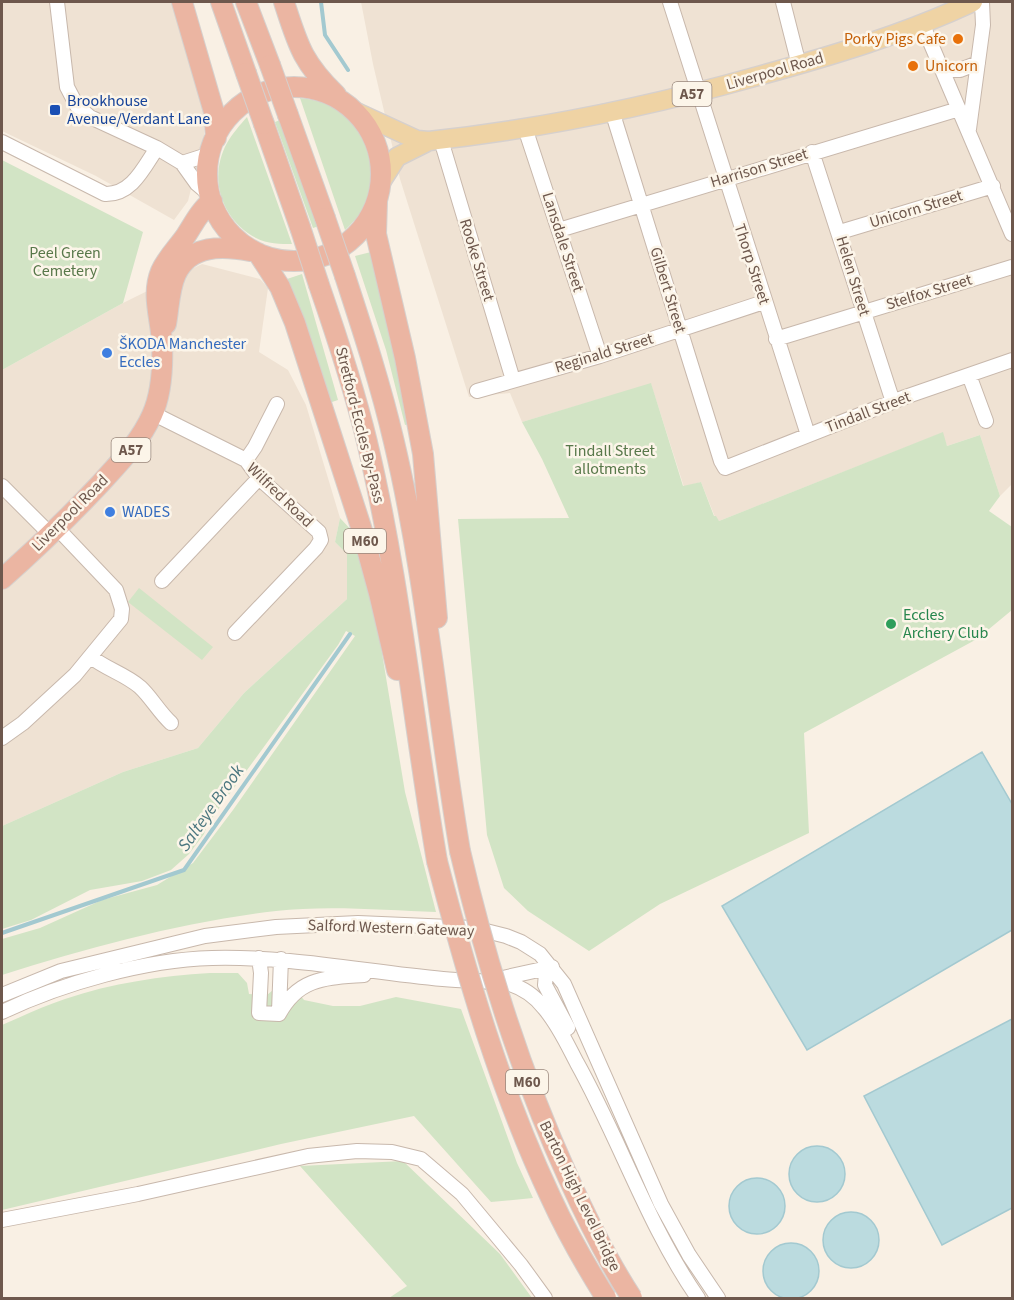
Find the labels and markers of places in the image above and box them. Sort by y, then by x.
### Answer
place label: Porky Pigs Cafe [844,28,946,50]
marker: Porky Pigs Cafe [951,32,965,46]
place label: Unicorn [925,55,978,77]
marker: Unicorn [906,59,920,73]
place label: Brookhouse Avenue/Verdant Lane [67,90,210,130]
marker: Brookhouse Avenue/Verdant Lane [48,103,62,117]
place label: ŠKODA Manchester Eccles [119,333,247,373]
marker: ŠKODA Manchester Eccles [100,346,114,360]
place label: WADES [122,501,170,523]
marker: WADES [103,505,117,519]
place label: Eccles Archery Club [903,604,989,644]
marker: Eccles Archery Club [884,617,898,631]

